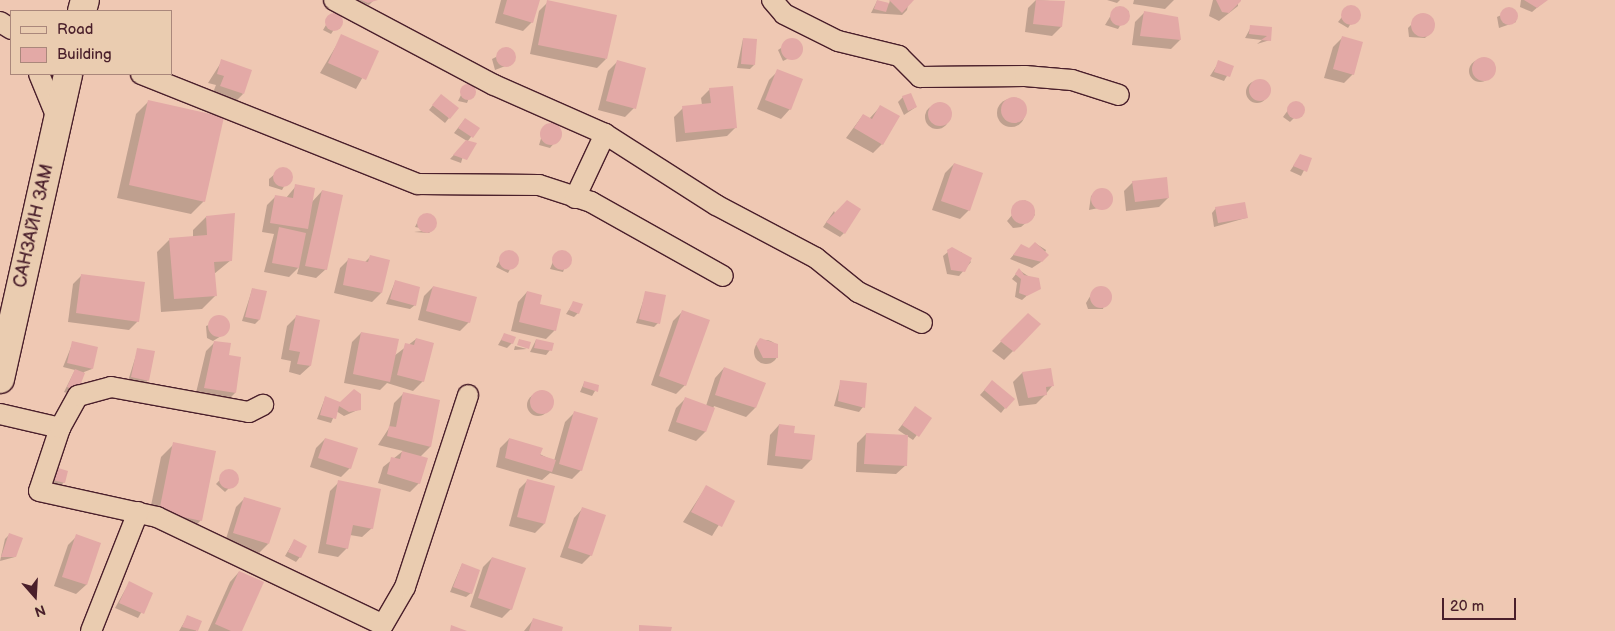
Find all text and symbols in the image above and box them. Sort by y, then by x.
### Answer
legend [10,10,172,75]
text: Road [57,20,93,39]
text: Building [57,45,112,64]
street label: САНЗАЙН ЗАМ [9,162,59,290]
north arrow [10,571,60,621]
scale bar [1445,588,1519,620]
text: 20 m [1450,597,1484,616]
text: N [32,601,48,620]

